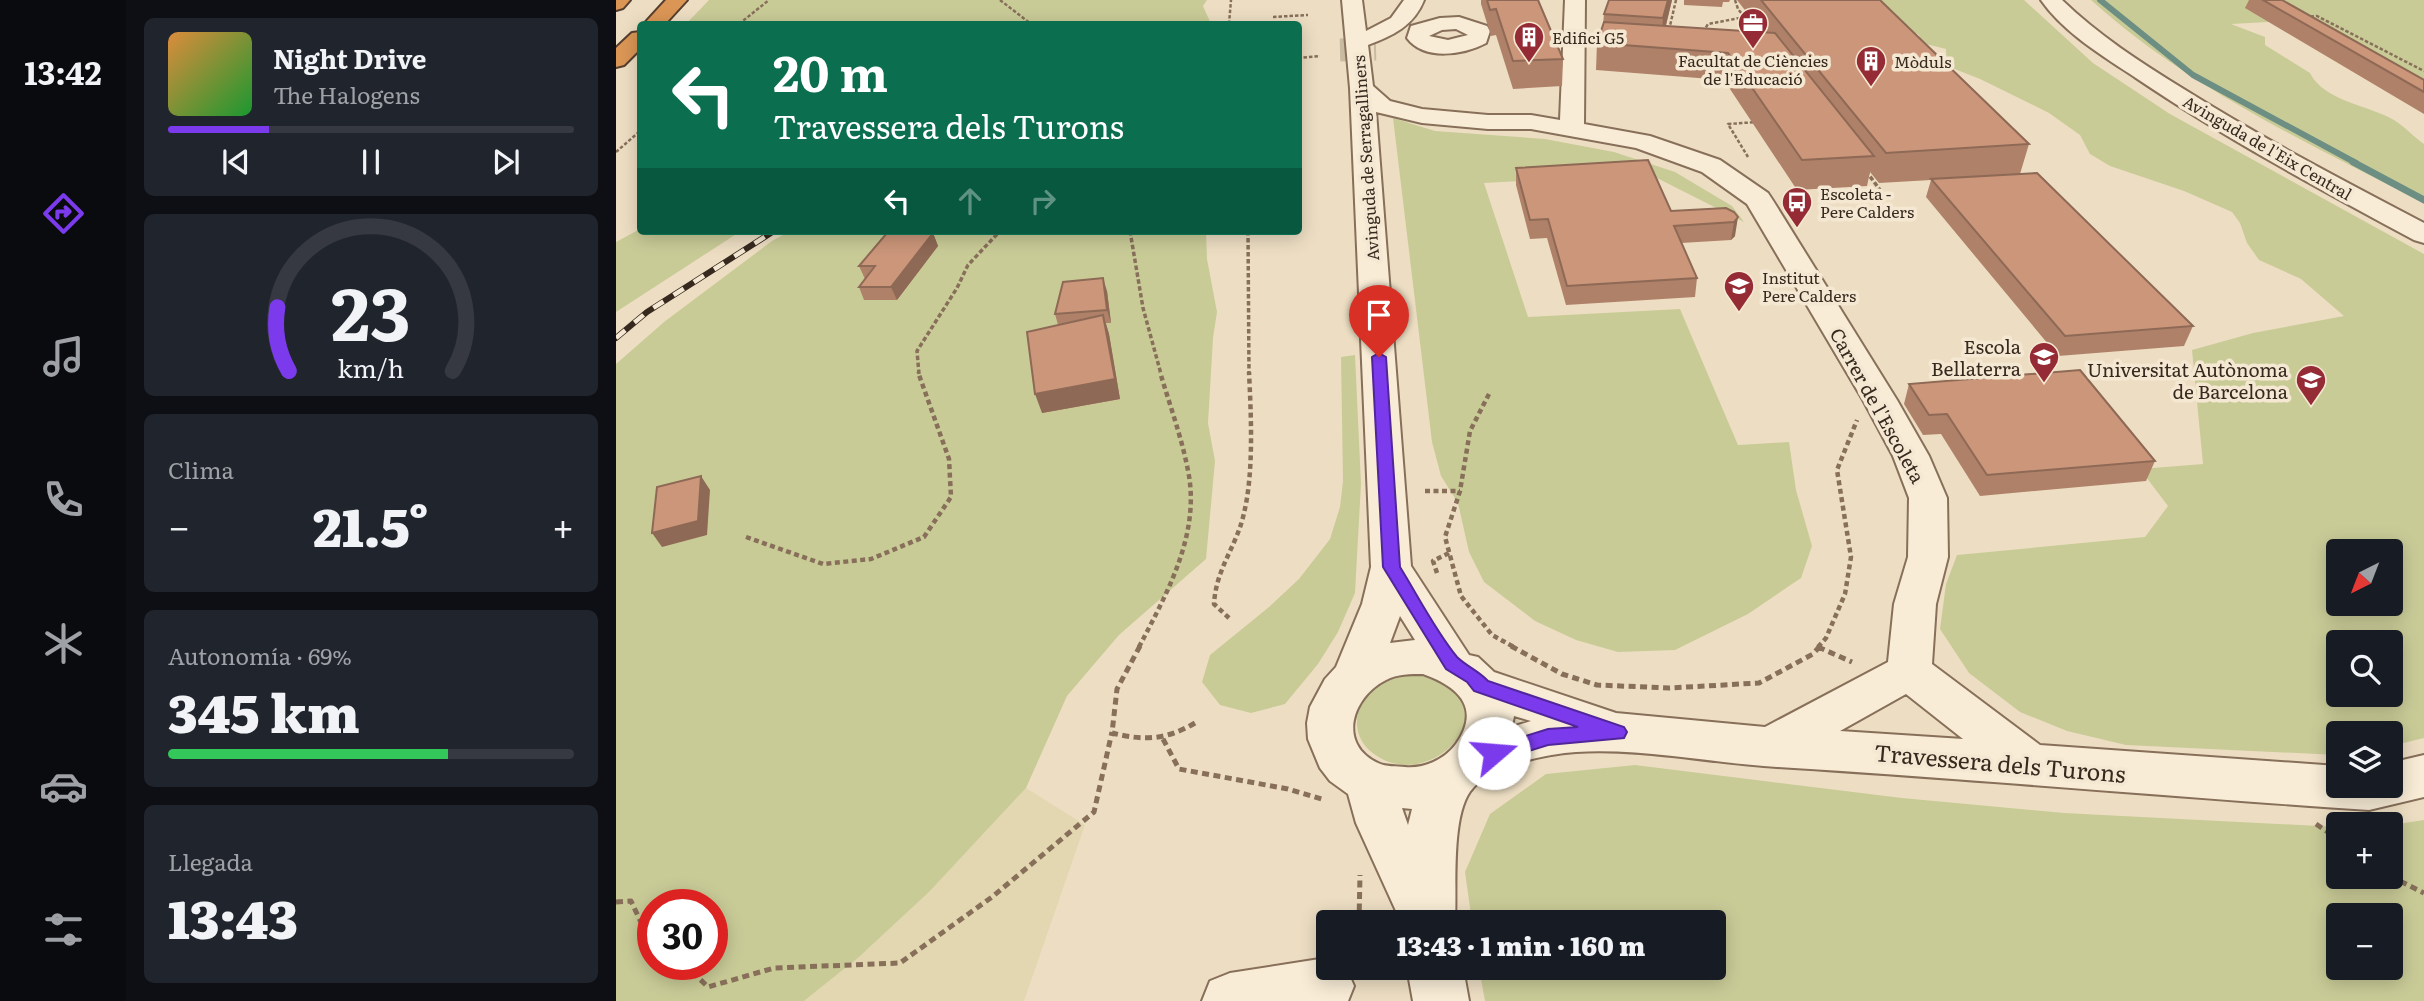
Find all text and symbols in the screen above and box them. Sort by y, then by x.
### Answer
office icon: Facultat de Ciències de l'Educació [1736,6,1770,50]
building icon: Edifici G5 [1512,20,1546,64]
place label: Edifici G5 [1552,25,1624,49]
text: 20 m [773,34,888,107]
text: Night Drive [273,38,427,77]
building icon: Mòduls [1854,44,1888,88]
text: 13:42 [24,47,102,95]
place label: Facultat de Ciències de l'Educació [1678,48,1828,90]
icon: left [658,49,749,140]
place label: Mòduls [1894,49,1951,73]
street label: Avinguda de Serragalliners [1346,54,1384,262]
text: The Halogens [273,77,420,111]
street label: Avinguda de l'Eix Central [2179,89,2357,205]
text: Travessera dels Turons [773,101,1124,149]
icon: previous [217,143,255,181]
icon: pause [352,143,390,181]
icon: next [487,143,525,181]
place label: Escoleta - Pere Calders [1820,181,1914,223]
icon: left [878,182,916,220]
icon: ahead [951,182,989,220]
icon: right [1024,182,1062,220]
bus stop icon: Escoleta - Pere Calders [1780,185,1814,229]
icon: directions [39,189,88,238]
text: 23 [331,255,411,363]
place label: Institut Pere Calders [1762,265,1856,307]
school or university icon: Institut Pere Calders [1722,269,1756,313]
pin [1349,285,1409,357]
icon: arrive [1360,296,1398,334]
street label: Carrer de l'Escoleta [1824,322,1933,488]
icon: music [39,332,88,381]
place label: Escola Bellaterra [1931,332,2022,382]
school or university icon: Escola Bellaterra [2027,340,2061,384]
text: km/h [338,349,404,386]
place label: Universitat Autònoma de Barcelona [2087,355,2289,405]
school or university icon: Universitat Autònoma de Barcelona [2294,363,2328,407]
text: Clima [168,452,234,486]
icon: phone [39,475,88,524]
text: 21.5° [313,486,429,563]
text: − [168,496,190,553]
text: + [552,496,574,553]
north arrow [2326,539,2403,616]
map controls [2326,539,2403,980]
icon: climate [39,619,88,668]
button: search [2326,630,2403,707]
text: Autonomía · 69% [168,638,352,672]
text: 345 km [168,672,360,749]
position arrow [1457,716,1531,790]
button: layers [2326,721,2403,798]
street label: Travessera dels Turons [1873,734,2127,790]
icon: car [39,762,88,811]
button: + [2326,812,2403,889]
text: Llegada [168,844,253,878]
text: 13:43 [168,878,298,955]
speed limit sign: 30 [637,889,728,980]
button: − [2326,903,2403,980]
icon: filters [39,905,88,954]
text: 13:43 · 1 min · 160 m [1397,925,1645,964]

